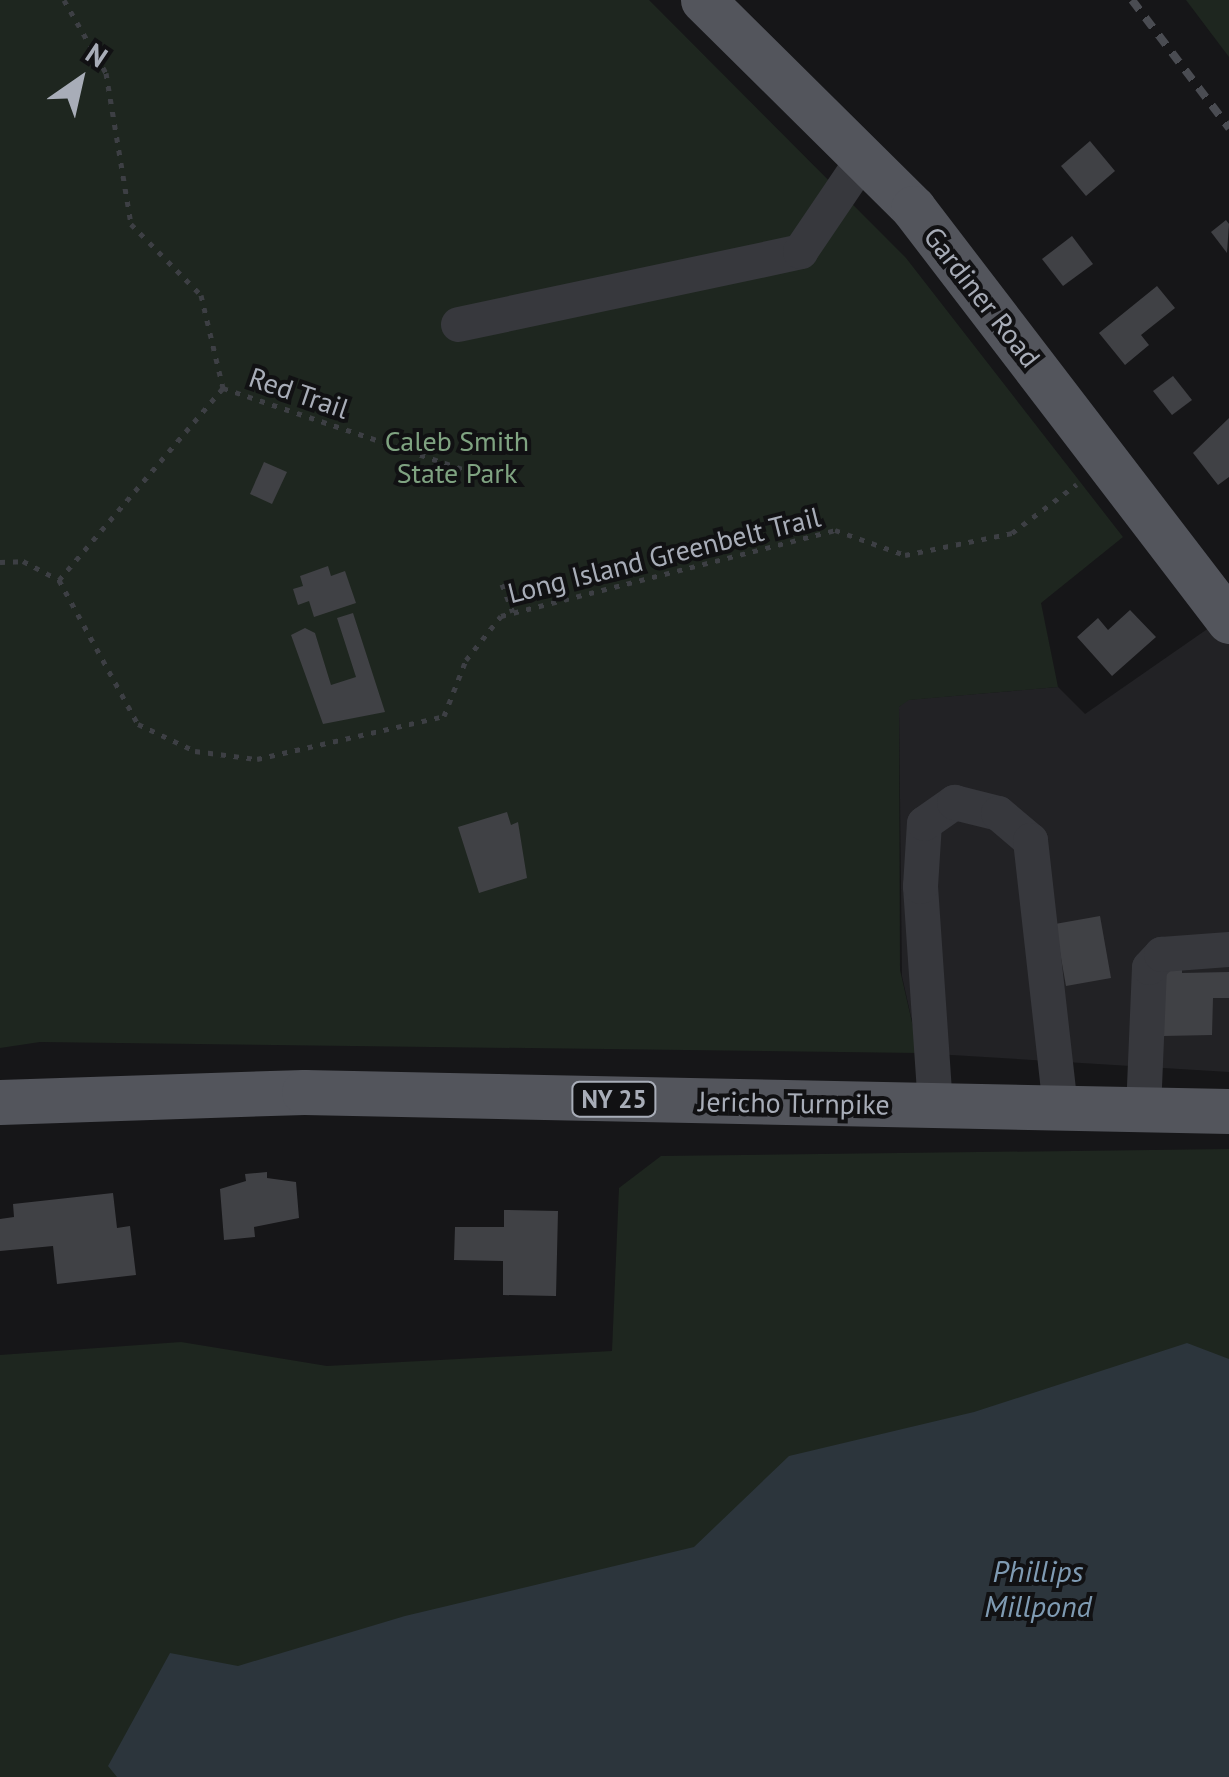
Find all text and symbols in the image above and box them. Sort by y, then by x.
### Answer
north arrow [30,30,130,130]
text: N [79,34,115,75]
street label: Gardiner Road [917,220,1047,374]
street label: Red Trail [244,360,354,426]
park label: Caleb Smith State Park [385,424,529,490]
street label: Long Island Greenbelt Trail [504,500,824,610]
road number: NY 25 [569,1079,659,1119]
street label: Jericho Turnpike [698,1085,890,1121]
water label: Phillips Millpond [984,1553,1092,1624]

